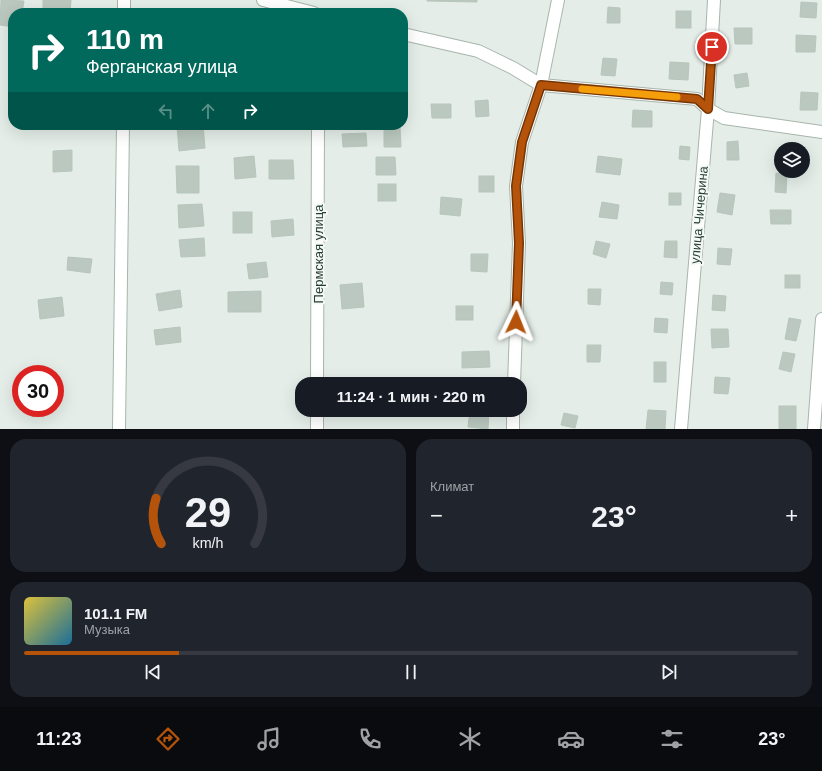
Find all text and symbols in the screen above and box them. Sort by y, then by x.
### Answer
icon: right [20,24,72,76]
text: 110 m [86,24,164,55]
pin [695,30,729,64]
icon: arrive [701,36,723,58]
text: Ферганская улица [86,57,237,77]
icon: left [155,100,177,122]
icon: ahead [197,100,219,122]
icon: right [239,100,261,122]
map controls [774,142,810,178]
button: layers [774,142,810,178]
street label: улица Чичерина [687,165,711,265]
street label: Пермская улица [311,204,326,303]
position arrow [495,301,537,343]
speed limit sign: 30 [12,365,64,417]
text: 11:24 · 1 мин · 220 m [337,388,485,405]
text: Климат [430,479,474,494]
text: 29 [185,488,231,535]
text: 23° [591,500,637,533]
text: − [430,503,443,528]
text: + [785,503,798,528]
text: km/h [193,534,224,550]
text: 101.1 FM [84,605,147,622]
text: Музыка [84,622,130,637]
icon: previous [142,661,164,683]
icon: pause [400,661,422,683]
icon: next [658,661,680,683]
icon: directions [154,725,182,753]
icon: music [255,725,283,753]
icon: phone [356,725,384,753]
icon: climate [456,725,484,753]
icon: car [557,725,585,753]
icon: filters [658,725,686,753]
text: 11:23 [36,729,81,749]
text: 23° [758,729,786,749]

